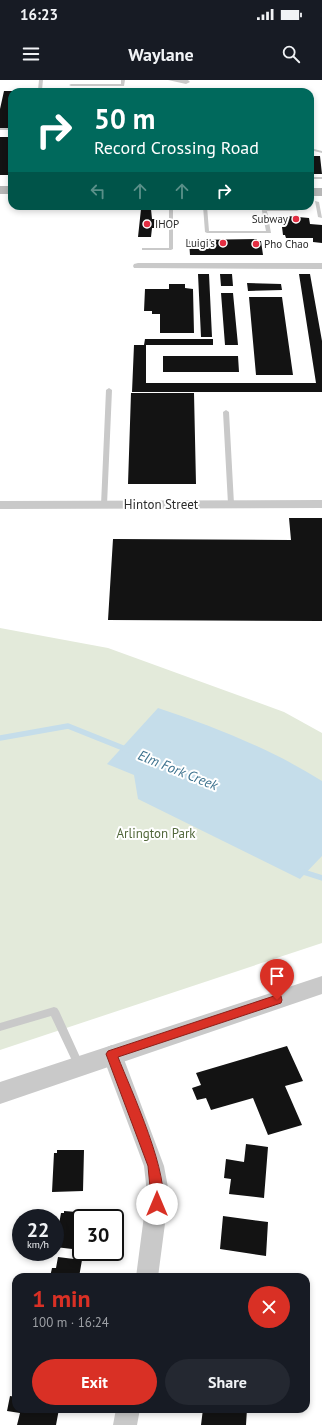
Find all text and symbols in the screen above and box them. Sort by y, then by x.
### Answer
text: 16:23 [20,5,58,24]
icon: menu [20,43,42,65]
text: Waylane [128,43,194,66]
icon: search [280,43,302,65]
text: 50 m [94,100,155,137]
icon: right [28,104,80,156]
text: Record Crossing Road [94,136,259,159]
icon: left [87,180,109,202]
icon: ahead [129,180,151,202]
icon: ahead [171,180,193,202]
icon: right [213,180,235,202]
place label: Subway [252,212,289,226]
marker: Subway [291,214,301,224]
place label: IHOP [155,217,179,231]
marker: IHOP [142,219,152,229]
place label: Luigi's [185,236,215,250]
place label: Pho Chao [264,237,309,251]
marker: Luigi's [218,238,228,248]
marker: Pho Chao [251,239,261,249]
street label: Hinton Street [124,496,199,513]
water label: Elm Fork Creek [135,746,221,794]
park label: Arlington Park [116,825,196,842]
pin [260,959,294,1000]
icon: arrive [266,965,288,987]
position arrow [136,1183,178,1225]
speed limit sign: 30 [72,1209,124,1261]
text: 22 [27,1217,49,1243]
text: km/h [27,1238,49,1251]
text: 1 min [32,1283,91,1314]
button: close [248,1286,290,1328]
text: 100 m · 16:24 [32,1314,109,1331]
button: Exit [32,1359,157,1405]
button: Share [165,1359,290,1405]

